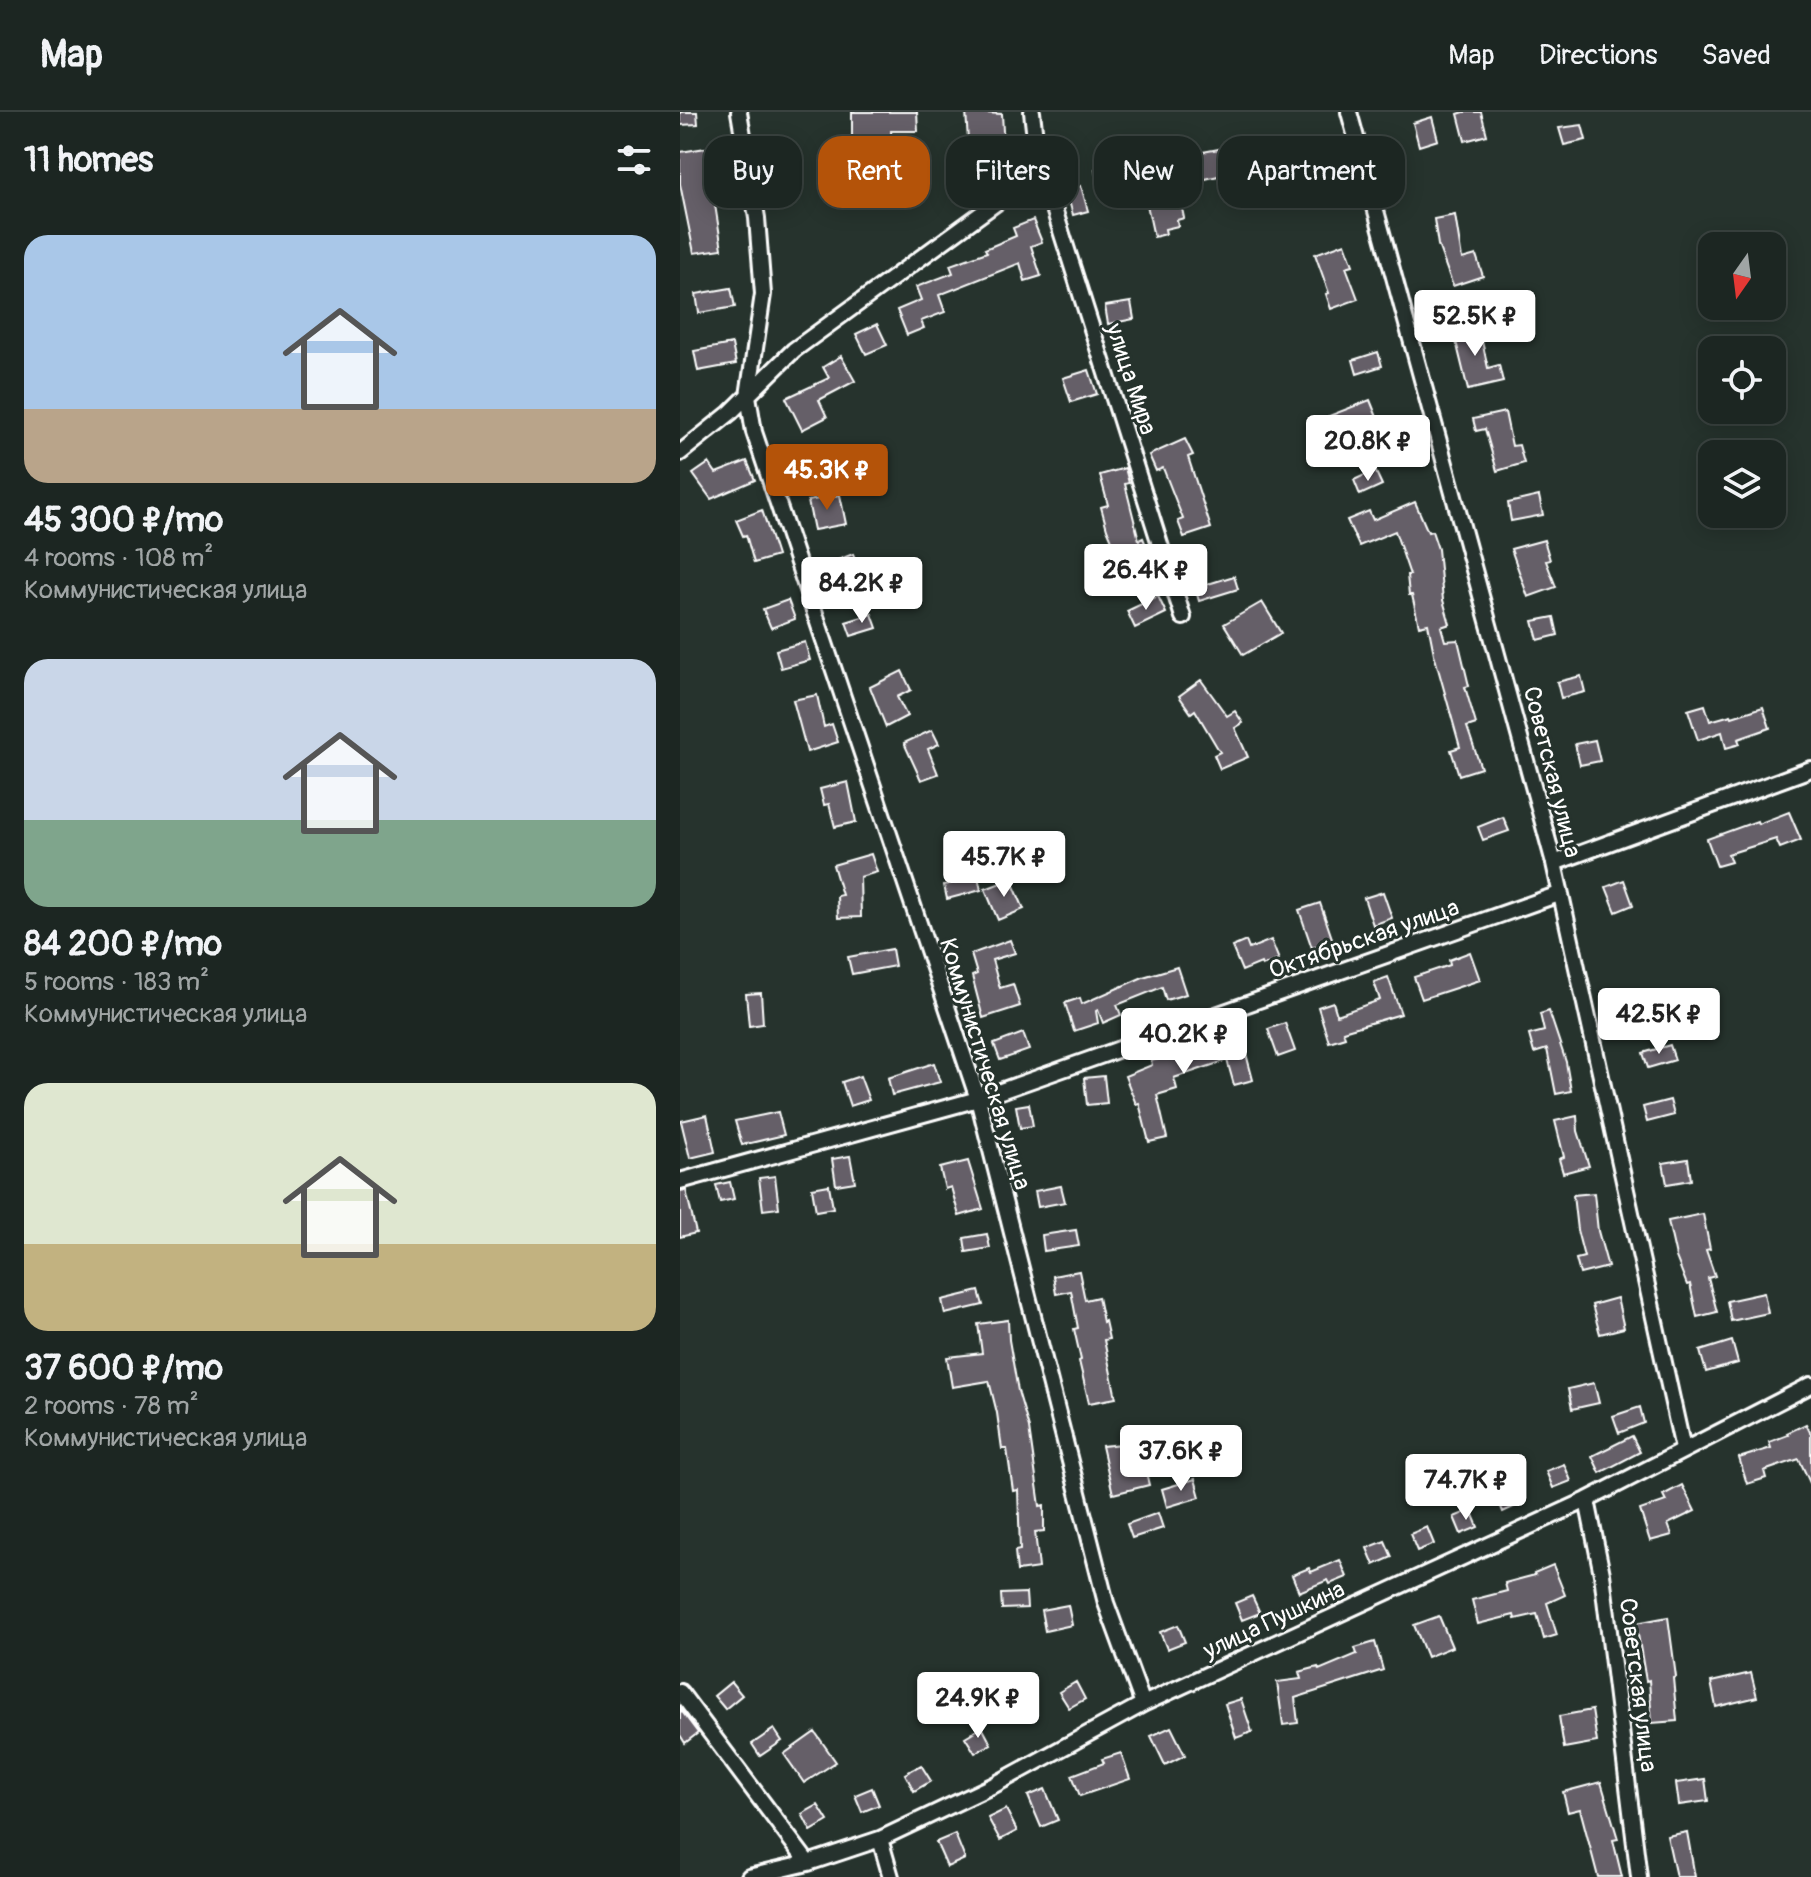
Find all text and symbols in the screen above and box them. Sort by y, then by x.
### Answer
text: Map [40,31,103,79]
text: Map [1448,38,1495,73]
text: Directions [1539,38,1658,73]
text: Saved [1702,38,1771,73]
chip: Buy [704,136,802,208]
chip: Rent [818,136,930,208]
chip: Filters [946,136,1078,208]
chip: New [1094,136,1202,208]
chip: Apartment [1218,136,1405,208]
icon: filters [612,138,656,182]
text: 11 homes [24,139,153,182]
north arrow [1698,232,1786,320]
map controls [1698,232,1786,528]
icon: home [268,287,412,431]
pin: 52.5K ₽ [1401,290,1549,358]
text: 52.5K ₽ [1432,300,1518,332]
street label: улица Мира [1099,319,1163,438]
button: locate [1698,336,1786,424]
pin: 20.8K ₽ [1294,415,1442,483]
text: 20.8K ₽ [1324,425,1412,457]
button: layers [1698,440,1786,528]
pin: 45.3K ₽ [753,444,901,512]
text: 45.3K ₽ [784,454,870,486]
text: 45 300 ₽/mo [24,499,223,542]
text: 4 rooms · 108 m² [24,542,213,574]
pin: 26.4K ₽ [1072,544,1220,612]
text: 26.4K ₽ [1102,554,1190,586]
pin: 84.2K ₽ [788,557,936,625]
text: 84.2K ₽ [819,567,905,599]
text: Коммунистическая улица [24,574,307,606]
street label: Советская улица [1517,683,1587,861]
icon: home [268,711,412,855]
pin: 45.7K ₽ [930,831,1078,899]
text: 45.7K ₽ [961,841,1047,873]
street label: Октябрьская улица [1265,893,1463,985]
text: 84 200 ₽/mo [24,923,222,966]
street label: Коммунистическая улица [933,935,1037,1193]
text: 5 rooms · 183 m² [24,966,209,998]
pin: 42.5K ₽ [1585,988,1733,1056]
text: Коммунистическая улица [24,998,307,1030]
text: 42.5K ₽ [1616,998,1702,1030]
pin: 40.2K ₽ [1110,1008,1258,1076]
text: 40.2K ₽ [1139,1018,1229,1050]
icon: home [268,1135,412,1279]
text: 37 600 ₽/mo [24,1347,223,1390]
text: 2 rooms · 78 m² [24,1390,199,1422]
text: Коммунистическая улица [24,1422,307,1454]
pin: 37.6K ₽ [1107,1425,1255,1493]
text: 37.6K ₽ [1138,1435,1224,1467]
pin: 74.7K ₽ [1392,1454,1540,1522]
text: 74.7K ₽ [1423,1464,1509,1496]
street label: улица Пушкина [1198,1575,1349,1666]
street label: Советская улица [1613,1596,1663,1774]
pin: 24.9K ₽ [904,1672,1052,1740]
text: 24.9K ₽ [935,1682,1021,1714]

